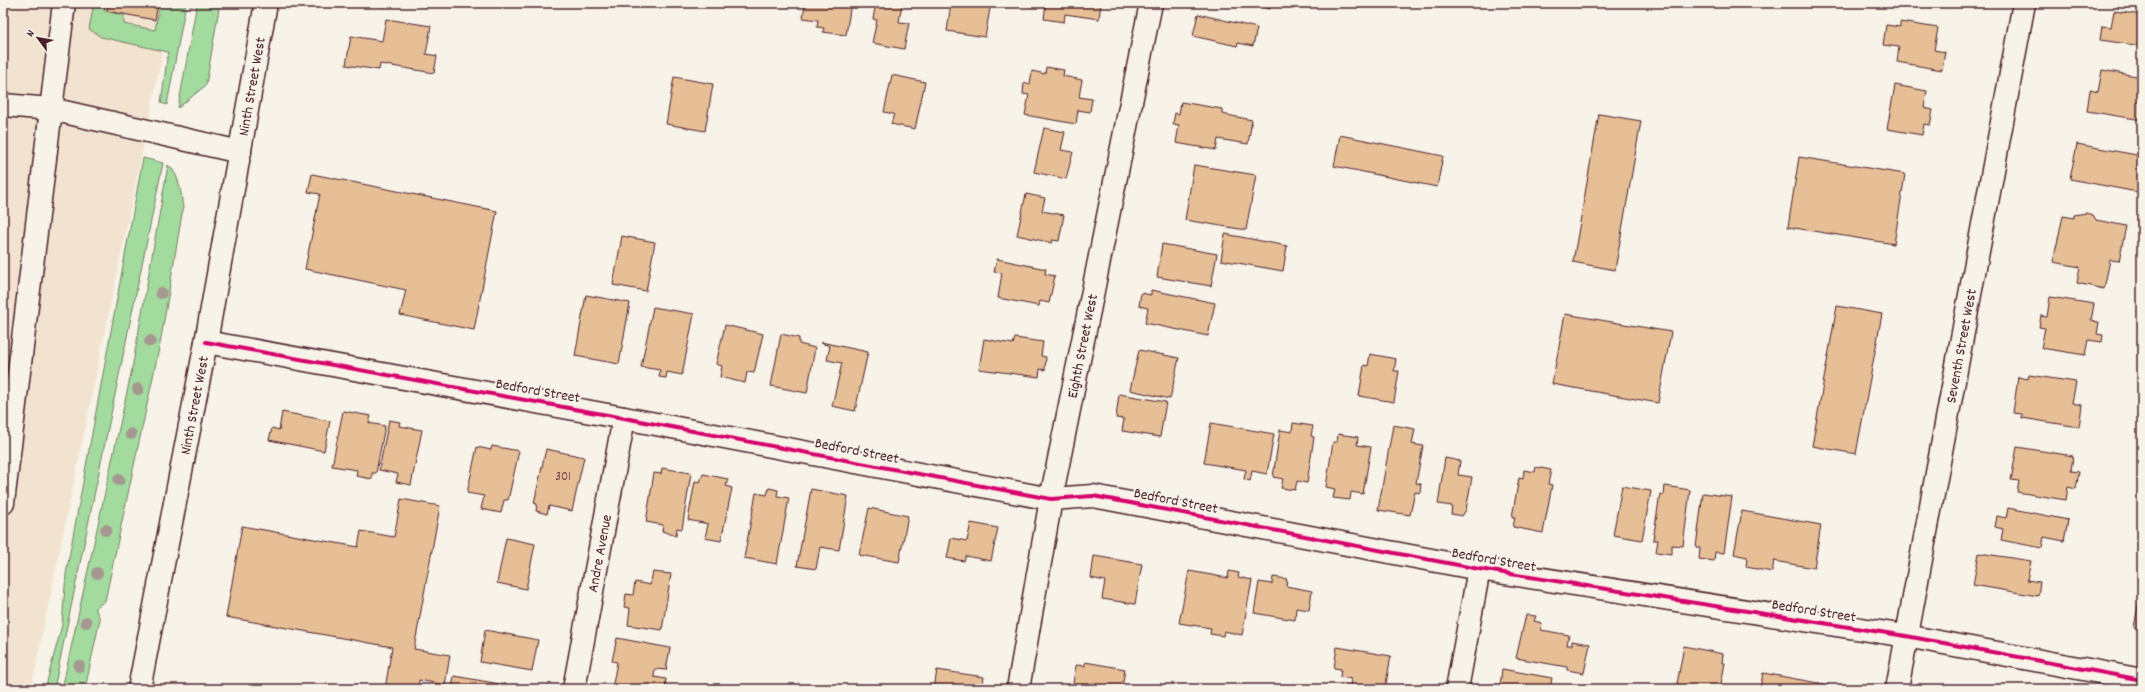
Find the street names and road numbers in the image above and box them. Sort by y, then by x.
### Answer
street label: Ninth Street West [234,35,273,138]
street label: Seventh Street West [1941,287,1984,405]
street label: Eighth Street West [1063,292,1105,400]
street label: Ninth Street West [175,354,216,457]
street label: Bedford Street [494,374,582,410]
street label: Bedford Street [813,433,901,471]
street label: Bedford Street [1132,483,1220,521]
street label: Andre Avenue [583,512,619,594]
street label: Bedford Street [1450,543,1538,579]
street label: Bedford Street [1770,594,1858,630]

